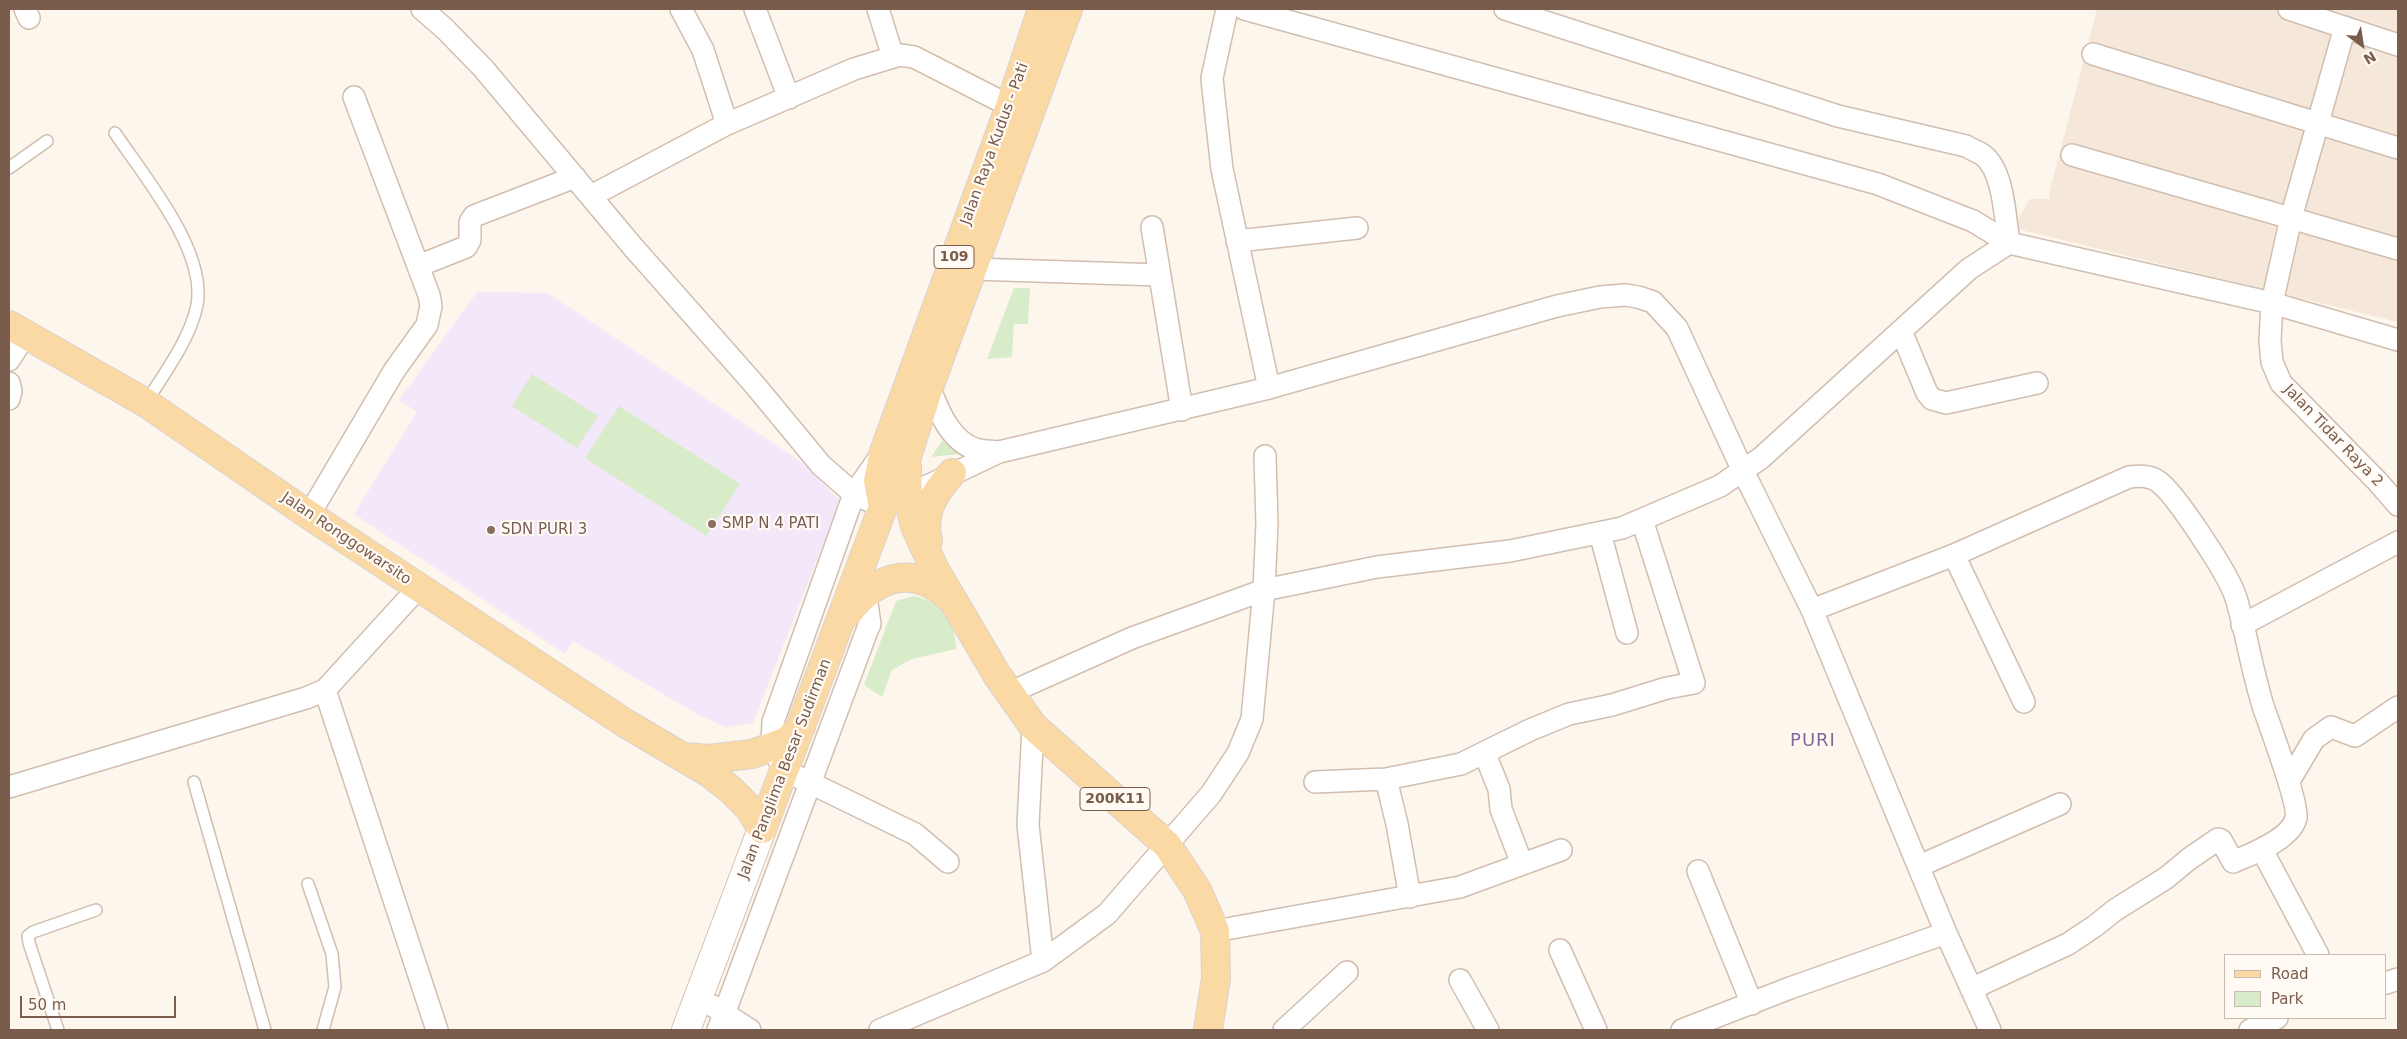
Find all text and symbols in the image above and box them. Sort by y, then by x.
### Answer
north arrow [2337,20,2387,70]
text: N [2361,48,2379,68]
street label: Jalan Raya Kudus - Pati [957,60,1033,228]
road number: 109 [934,246,974,268]
street label: Jalan Tidar Raya 2 [2279,381,2387,491]
street label: Jalan Ronggowarsito [278,489,414,589]
place label: SMP N 4 PATI [722,515,819,533]
marker: SMP N 4 PATI [706,518,718,530]
place label: SDN PURI 3 [501,521,587,539]
marker: SDN PURI 3 [485,524,497,536]
street label: Jalan Panglima Besar Sudirman [735,656,835,882]
district label: PURI [1790,730,1836,752]
road number: 200K11 [1080,788,1150,811]
legend [2224,954,2387,1019]
text: Road [2271,965,2309,983]
scale bar [22,986,179,1018]
text: Park [2271,990,2303,1008]
text: 50 m [28,996,66,1014]

